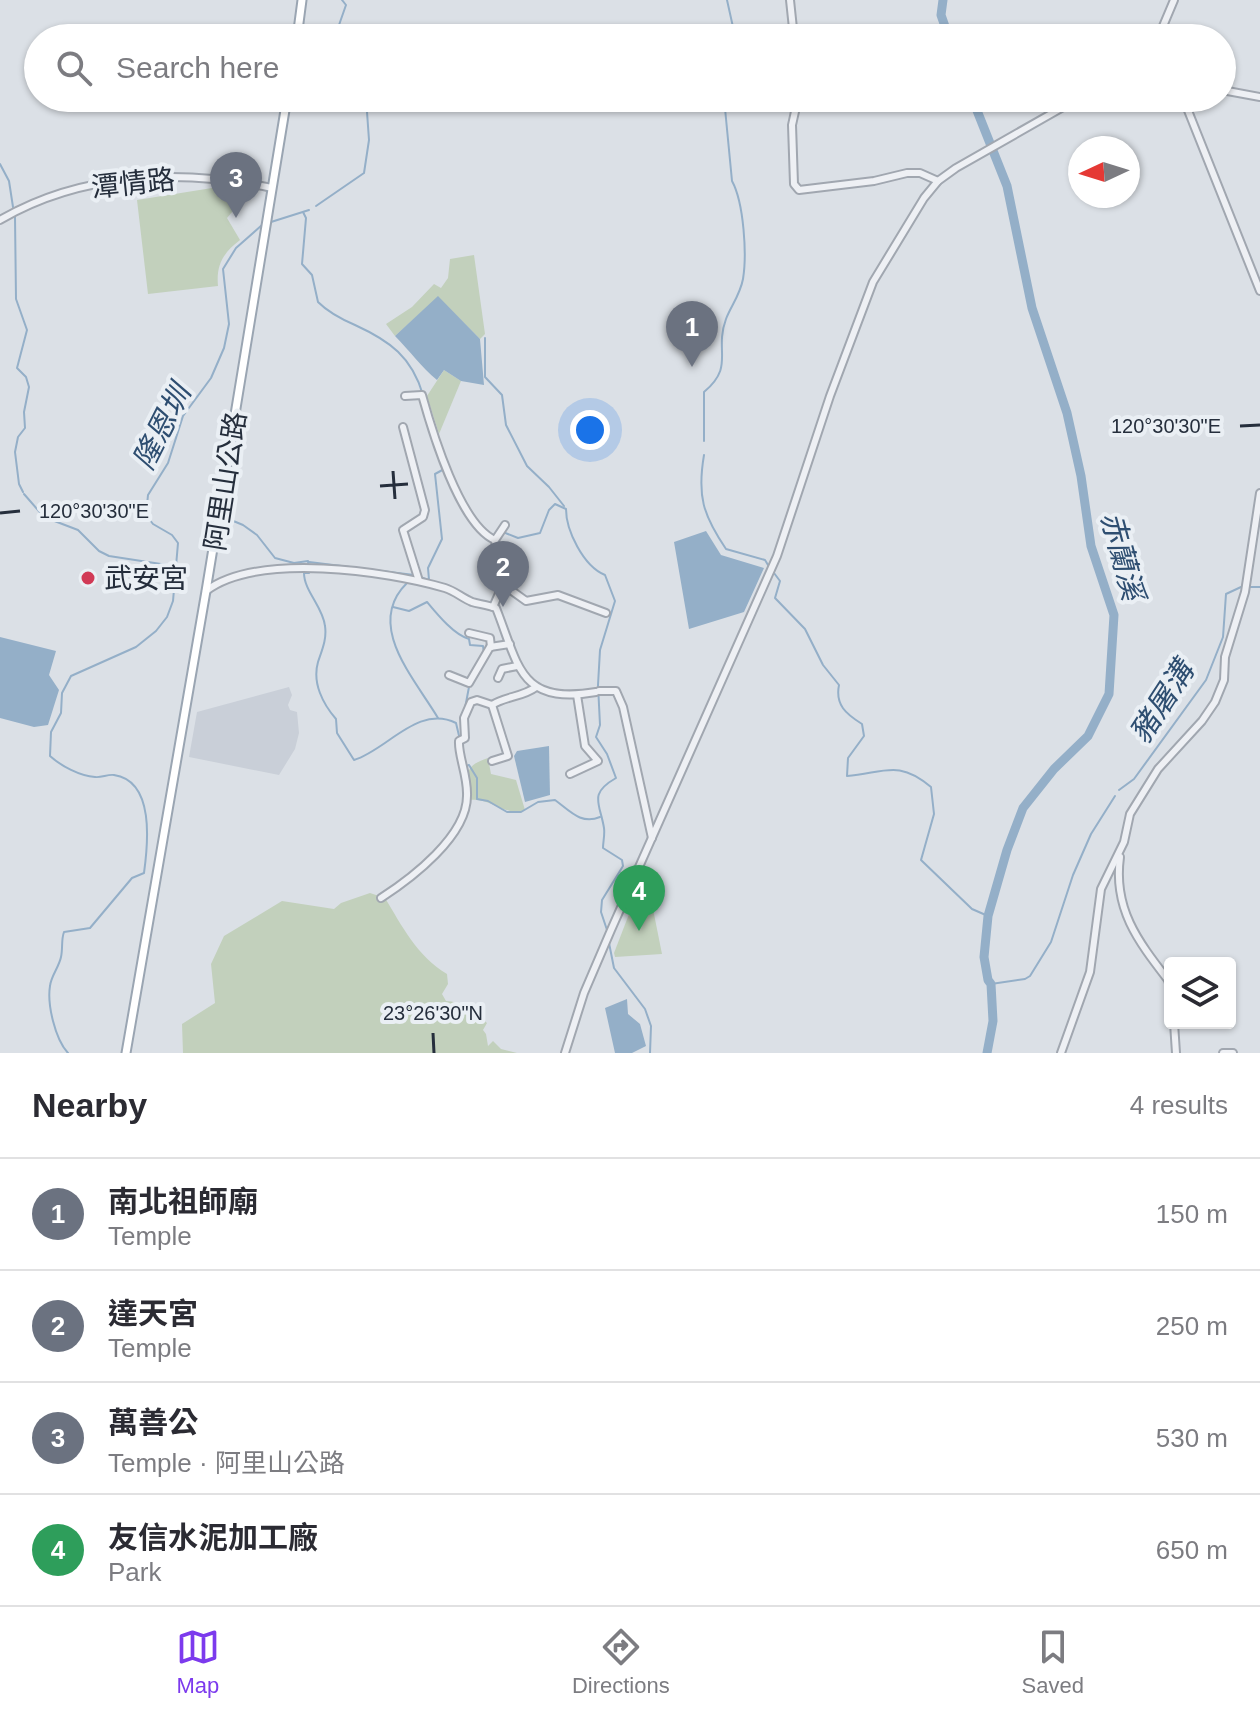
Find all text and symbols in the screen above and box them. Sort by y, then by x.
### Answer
search box [24,24,1236,112]
icon: search [52,46,96,90]
text: Search here [116,51,279,84]
north arrow [1068,136,1140,208]
pin: 3 [210,152,262,218]
street label: 潭情路 [90,164,176,203]
pin: 1 [666,301,718,367]
water label: 隆恩圳 [126,376,199,474]
street label: 阿里山公路 [199,410,252,553]
your location [570,410,610,450]
text: 120°30'30"E [1111,415,1221,437]
text: 120°30'30"E [39,500,149,522]
water label: 赤蘭溪 [1095,508,1151,607]
pin: 2 [477,541,529,607]
place label: 武安宮 [104,563,188,594]
marker: 武安宮 [79,569,97,587]
water label: 豬屠溝 [1123,652,1202,748]
pin: 4 [613,865,665,931]
map controls [1164,957,1236,1029]
button: layers [1164,957,1236,1029]
text: 23°26'30"N [383,1002,483,1024]
text: Nearby [32,1086,147,1124]
text: 4 results [1130,1090,1228,1120]
text: 南北祖師廟 [108,1185,258,1218]
text: 1 [51,1199,65,1229]
text: 150 m [1156,1199,1228,1229]
text: Temple [108,1221,192,1251]
text: 達天宮 [108,1297,198,1330]
text: 2 [51,1311,65,1341]
text: 250 m [1156,1311,1228,1341]
text: Temple [108,1333,192,1363]
text: 萬善公 [108,1406,198,1439]
text: 3 [51,1423,65,1453]
text: 530 m [1156,1423,1228,1453]
text: Temple · 阿里山公路 [108,1448,345,1478]
text: 友信水泥加工廠 [108,1521,318,1554]
text: 4 [51,1535,65,1565]
text: 650 m [1156,1535,1228,1565]
text: Park [108,1557,161,1587]
tab: Map [176,1625,220,1699]
tab: Directions [572,1625,670,1699]
tab: Saved [1022,1625,1084,1699]

